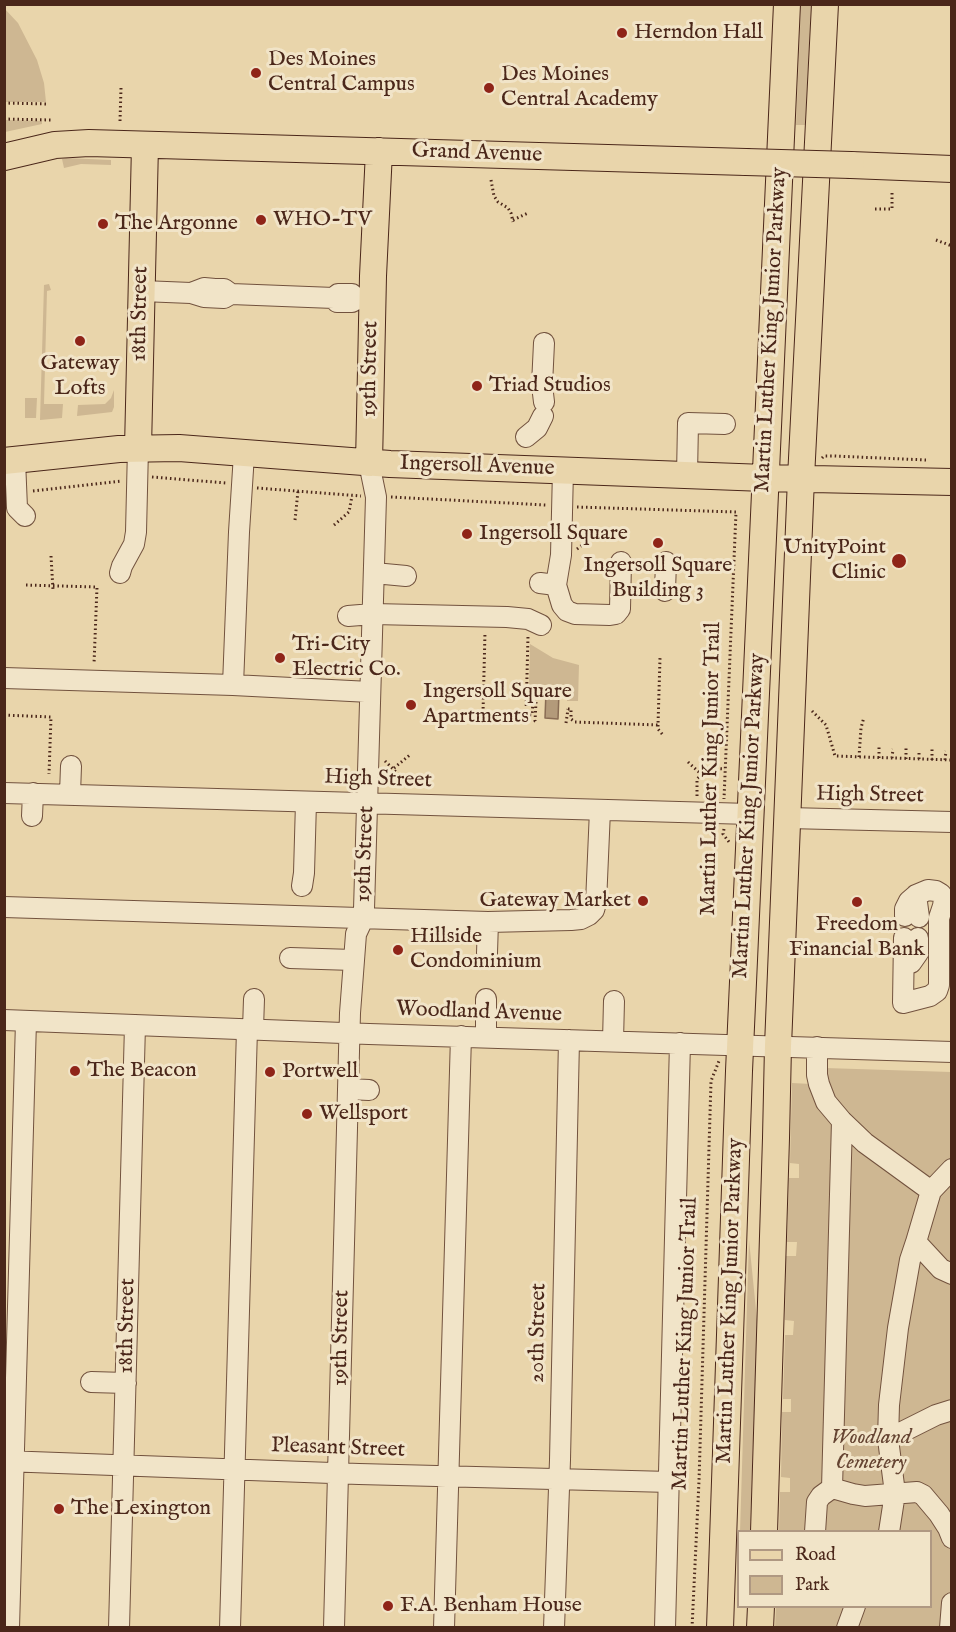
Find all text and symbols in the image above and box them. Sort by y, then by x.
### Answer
place label: Herndon Hall [634,20,763,46]
marker: Herndon Hall [615,26,629,40]
place label: Des Moines Central Campus [268,47,415,98]
place label: Des Moines Central Academy [501,62,658,113]
marker: Des Moines Central Campus [249,66,263,80]
marker: Des Moines Central Academy [482,81,496,95]
street label: Grand Avenue [411,139,543,169]
street label: Martin Luther King Junior Parkway [750,167,794,493]
place label: WHO-TV [273,207,372,233]
place label: The Argonne [115,211,238,237]
marker: WHO-TV [254,213,268,227]
marker: The Argonne [96,217,110,231]
street label: 18th Street [127,266,155,362]
street label: 19th Street [357,321,385,417]
marker: Gateway Lofts [73,334,87,348]
place label: Gateway Lofts [40,351,120,402]
place label: Triad Studios [489,373,611,399]
marker: Triad Studios [470,379,484,393]
street label: Ingersoll Avenue [399,451,555,483]
place label: Ingersoll Square [479,521,628,547]
marker: Ingersoll Square [460,527,474,541]
place label: UnityPoint Clinic [783,535,886,586]
marker: Ingersoll Square Building 3 [651,536,665,550]
marker: UnityPoint Clinic [890,552,908,570]
place label: Ingersoll Square Building 3 [584,553,732,604]
street label: Martin Luther King Junior Trail [696,622,728,916]
place label: Tri-City Electric Co. [292,632,401,684]
marker: Tri-City Electric Co. [273,651,287,665]
street label: Martin Luther King Junior Parkway [728,653,772,979]
place label: Ingersoll Square Apartments [423,679,572,730]
marker: Ingersoll Square Apartments [404,698,418,712]
street label: High Street [324,765,432,795]
street label: High Street [816,782,924,810]
street label: 19th Street [351,805,381,903]
place label: Gateway Market [480,888,631,914]
marker: Gateway Market [636,894,650,908]
marker: Freedom Financial Bank [850,895,864,909]
place label: Freedom Financial Bank [789,912,925,963]
place label: Hillside Condominium [410,924,542,975]
marker: Hillside Condominium [391,943,405,957]
street label: Woodland Avenue [395,997,563,1029]
place label: The Beacon [87,1058,197,1084]
place label: Portwell [282,1059,358,1085]
marker: The Beacon [68,1064,82,1078]
marker: Portwell [263,1065,277,1079]
place label: Wellsport [319,1101,408,1127]
marker: Wellsport [300,1107,314,1121]
street label: Martin Luther King Junior Parkway [712,1138,750,1464]
street label: Martin Luther King Junior Trail [668,1197,704,1491]
street label: 18th Street [114,1278,142,1374]
street label: 20th Street [525,1283,553,1383]
street label: 19th Street [328,1290,356,1386]
park label: Woodland Cemetery [831,1425,911,1476]
street label: Pleasant Street [271,1433,405,1465]
place label: The Lexington [71,1496,211,1522]
marker: The Lexington [52,1502,66,1516]
legend [737,1530,932,1608]
text: Road [795,1544,836,1567]
text: Park [795,1574,829,1597]
place label: F.A. Benham House [400,1593,582,1619]
marker: F.A. Benham House [381,1599,395,1613]

